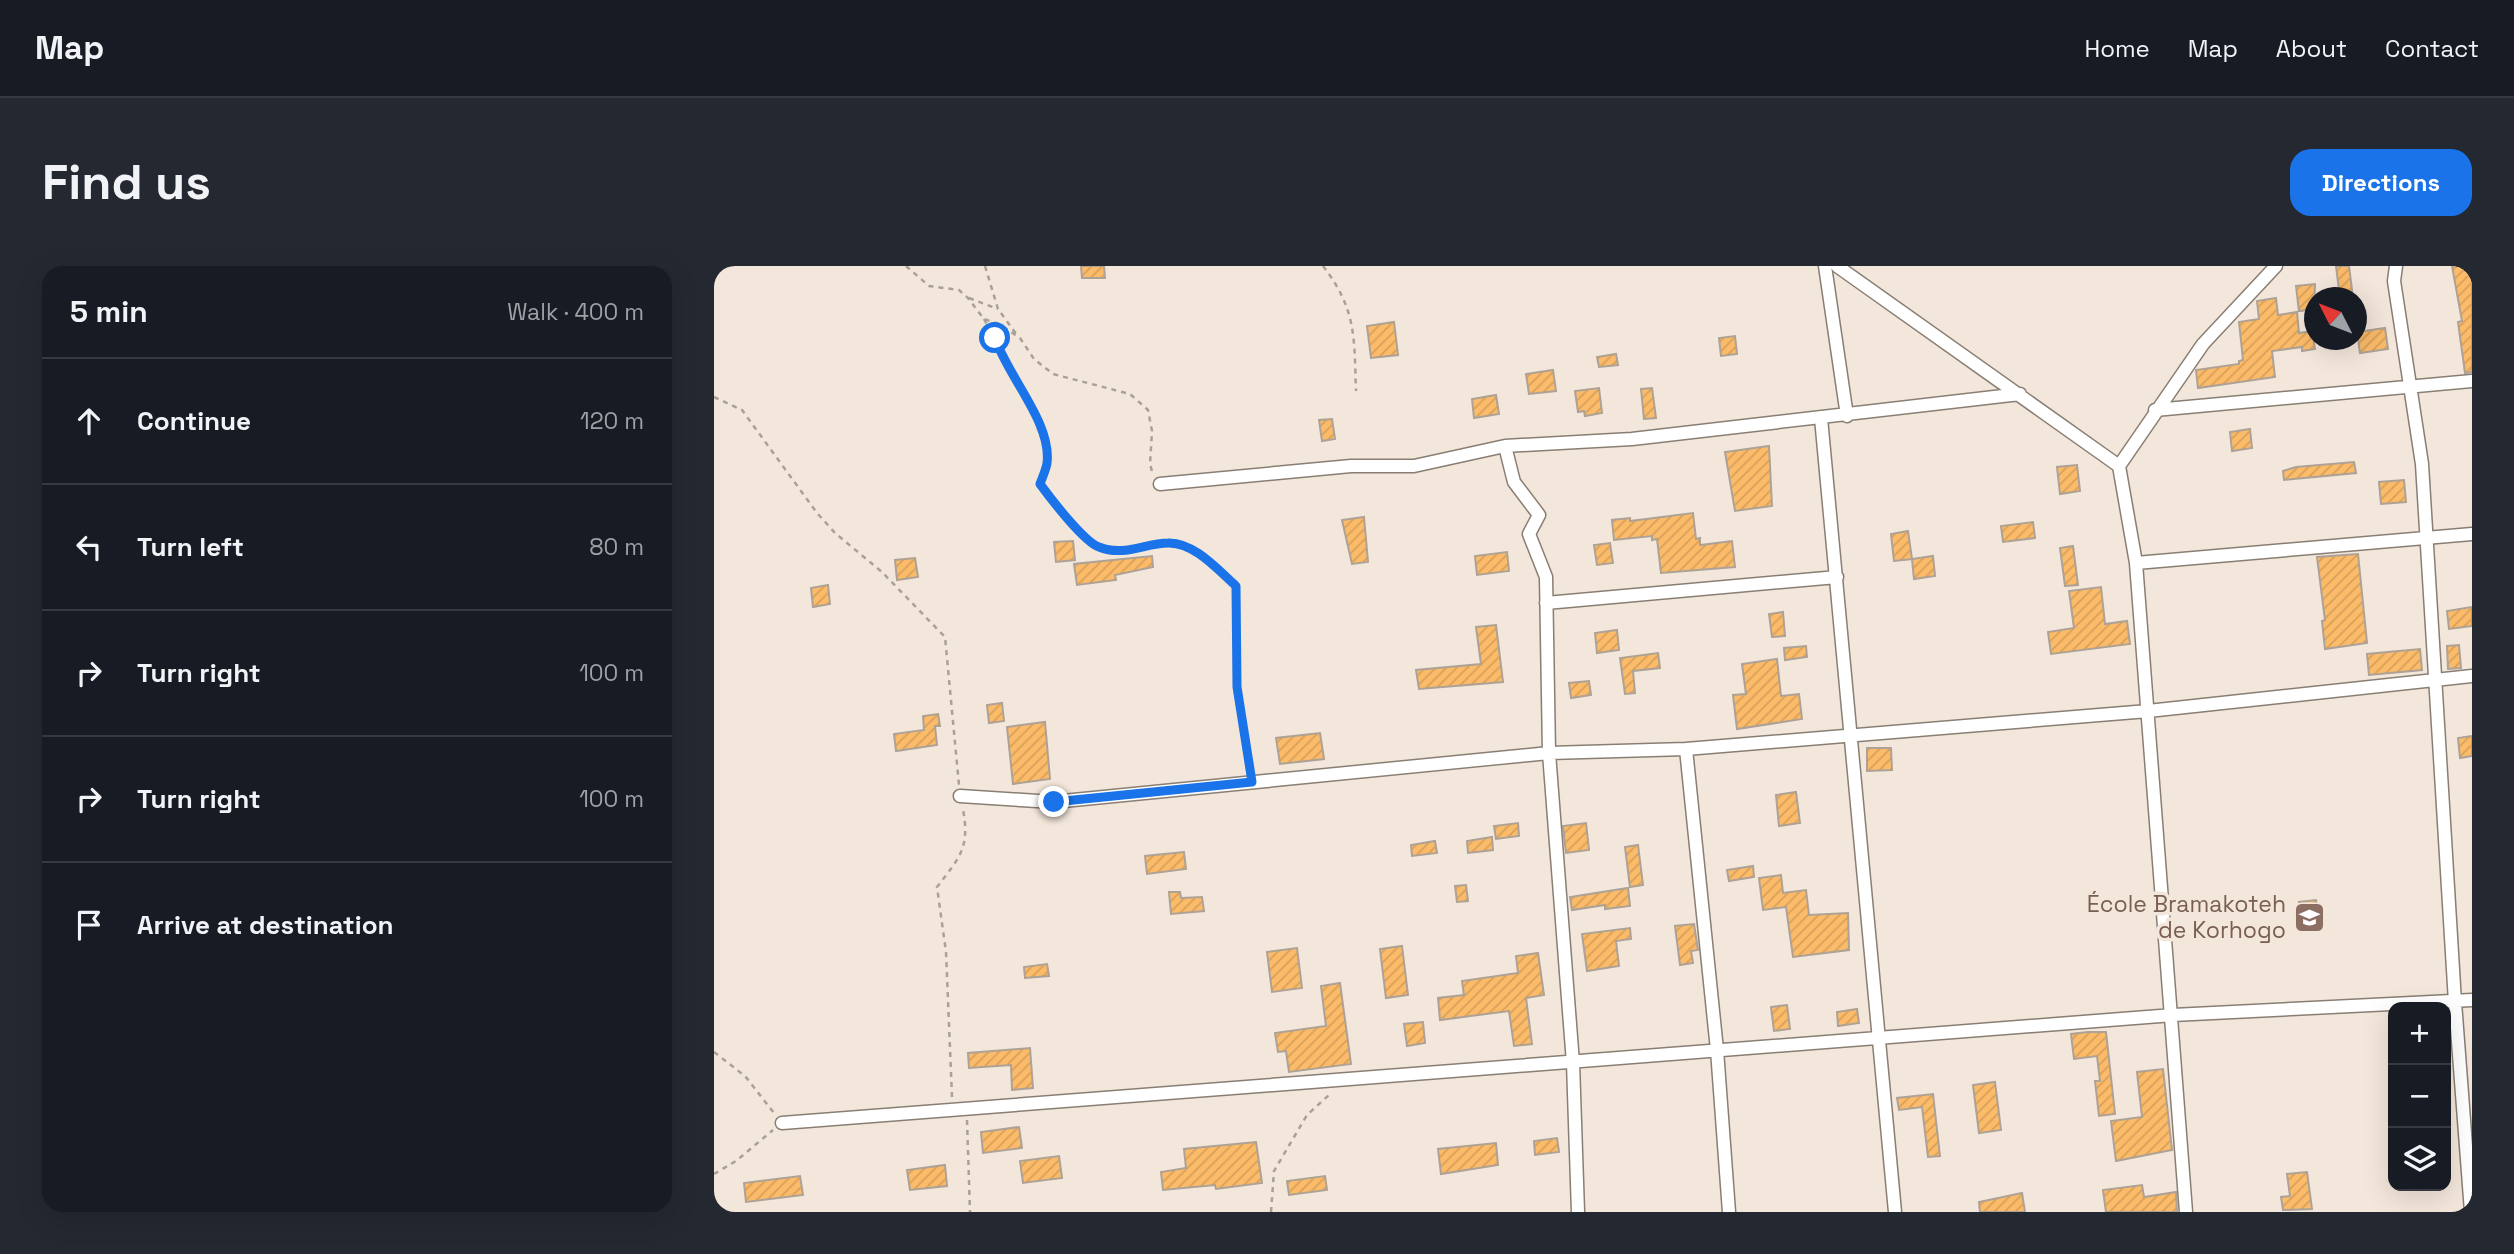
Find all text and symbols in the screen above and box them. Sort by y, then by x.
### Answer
text: Map [35,27,104,69]
text: Home [2084,33,2150,64]
text: Map [2188,33,2238,64]
text: About [2276,33,2347,64]
text: Contact [2385,33,2479,64]
button: Directions [2290,149,2472,216]
text: Find us [42,151,211,213]
north arrow [2304,287,2367,350]
text: 5 min [70,292,148,331]
text: Walk · 400 m [507,297,644,327]
route start [979,322,1010,353]
icon: ahead [70,402,108,440]
text: Continue [137,404,251,438]
text: 120 m [580,406,644,436]
icon: left [70,528,108,566]
text: Turn left [137,530,244,564]
text: 80 m [589,532,644,562]
icon: right [70,654,108,692]
text: Turn right [137,656,261,690]
text: 100 m [579,658,644,688]
icon: right [70,780,108,818]
text: Turn right [137,782,261,816]
text: 100 m [579,784,644,814]
route end [1038,786,1069,817]
place label: École Bramakoteh de Korhogo [2087,889,2286,945]
school or university icon: École Bramakoteh de Korhogo [2292,900,2326,934]
icon: arrive [70,906,108,944]
text: Arrive at destination [137,908,394,942]
map controls [2388,1002,2451,1191]
button: + [2388,1002,2451,1065]
button: − [2388,1065,2451,1128]
button: layers [2388,1128,2451,1191]

